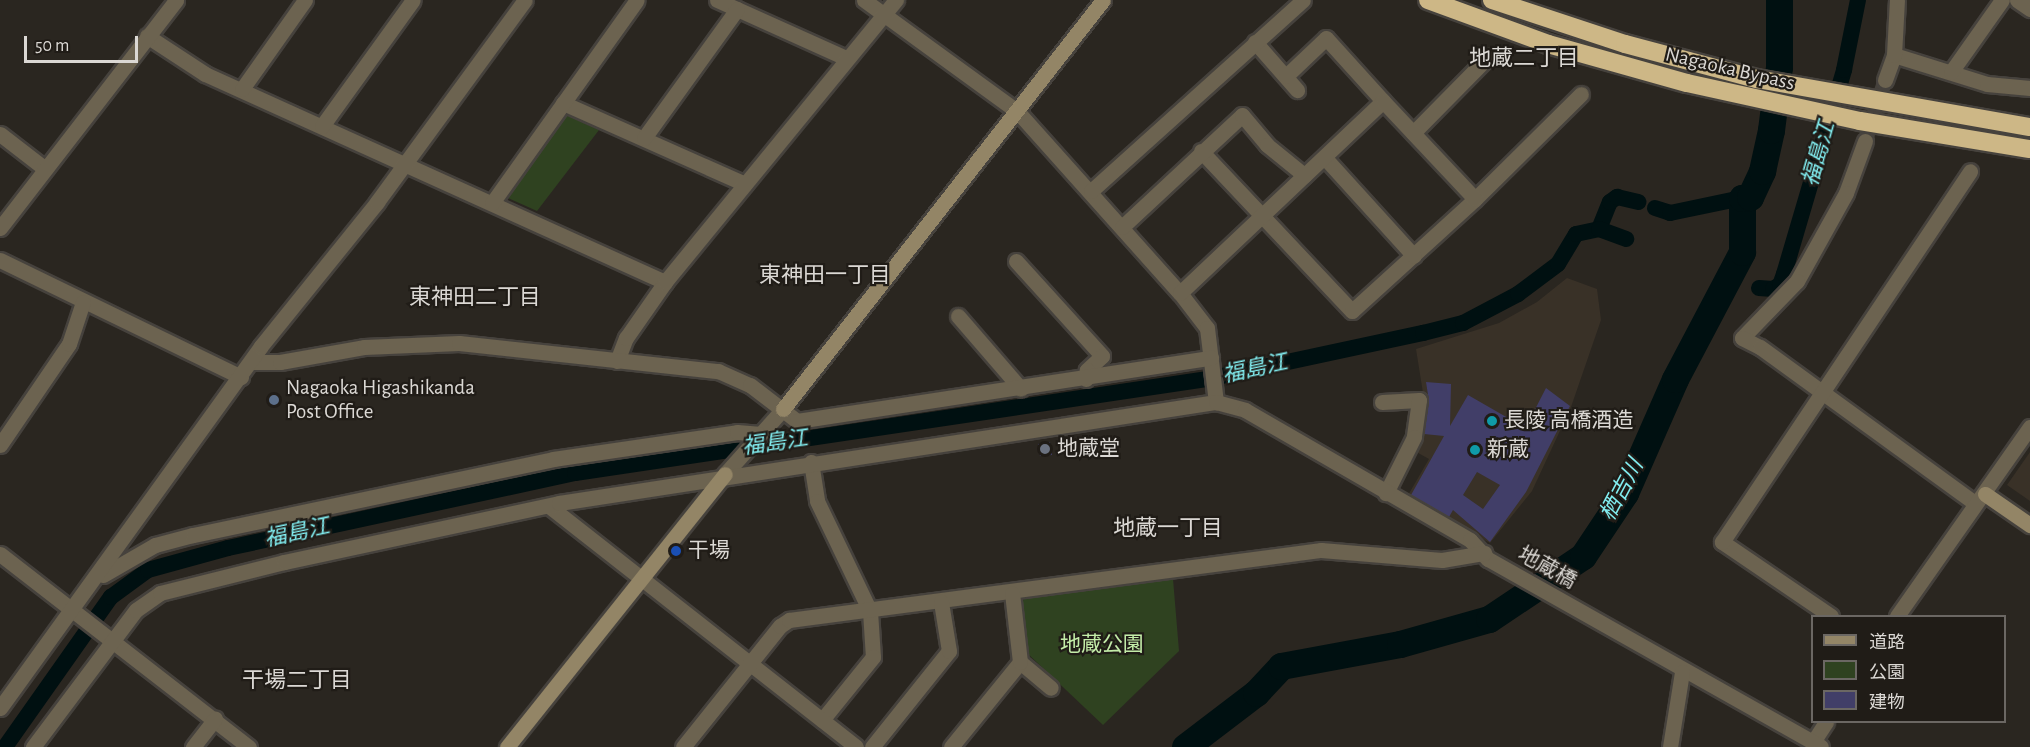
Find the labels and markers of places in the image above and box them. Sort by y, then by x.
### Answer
place label: Nagaoka Higashikanda Post Office [286,375,475,425]
marker: Nagaoka Higashikanda Post Office [267,393,281,407]
place label: 長陵 高橋酒造 [1504,408,1633,434]
marker: 長陵 高橋酒造 [1485,414,1499,428]
place label: 地蔵堂 [1057,436,1120,462]
place label: 新蔵 [1487,437,1529,463]
marker: 地蔵堂 [1038,442,1052,456]
marker: 新蔵 [1468,443,1482,457]
place label: 干場 [688,538,730,564]
marker: 干場 [669,544,683,558]

